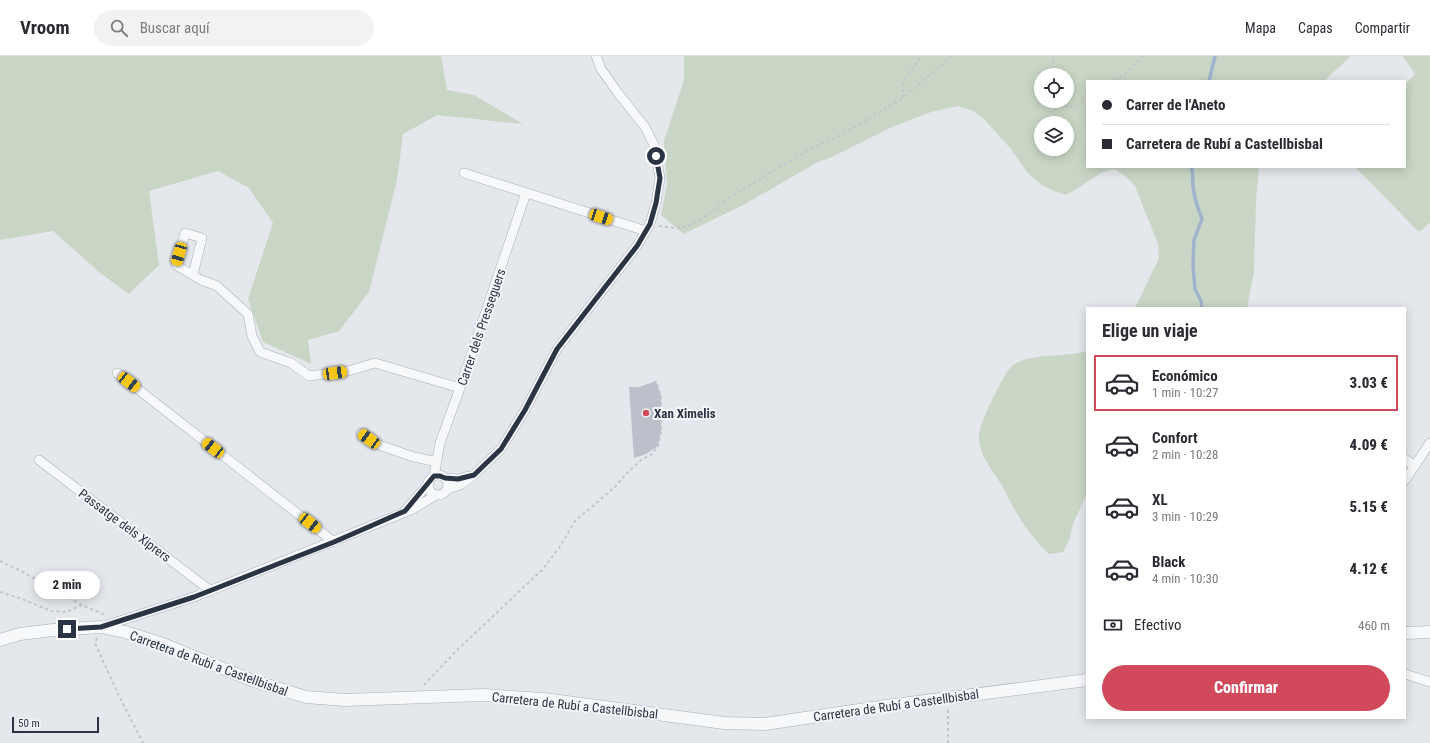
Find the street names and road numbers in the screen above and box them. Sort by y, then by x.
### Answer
street label: Carrer dels Presseguers [454,267,509,388]
street label: Passatge dels Xiprers [76,486,174,565]
street label: Carretera de Rubí a Castellbisbal [128,628,290,699]
street label: Carretera de Rubí a Castellbisbal [812,686,980,725]
street label: Carretera de Rubí a Castellbisbal [491,689,659,722]

